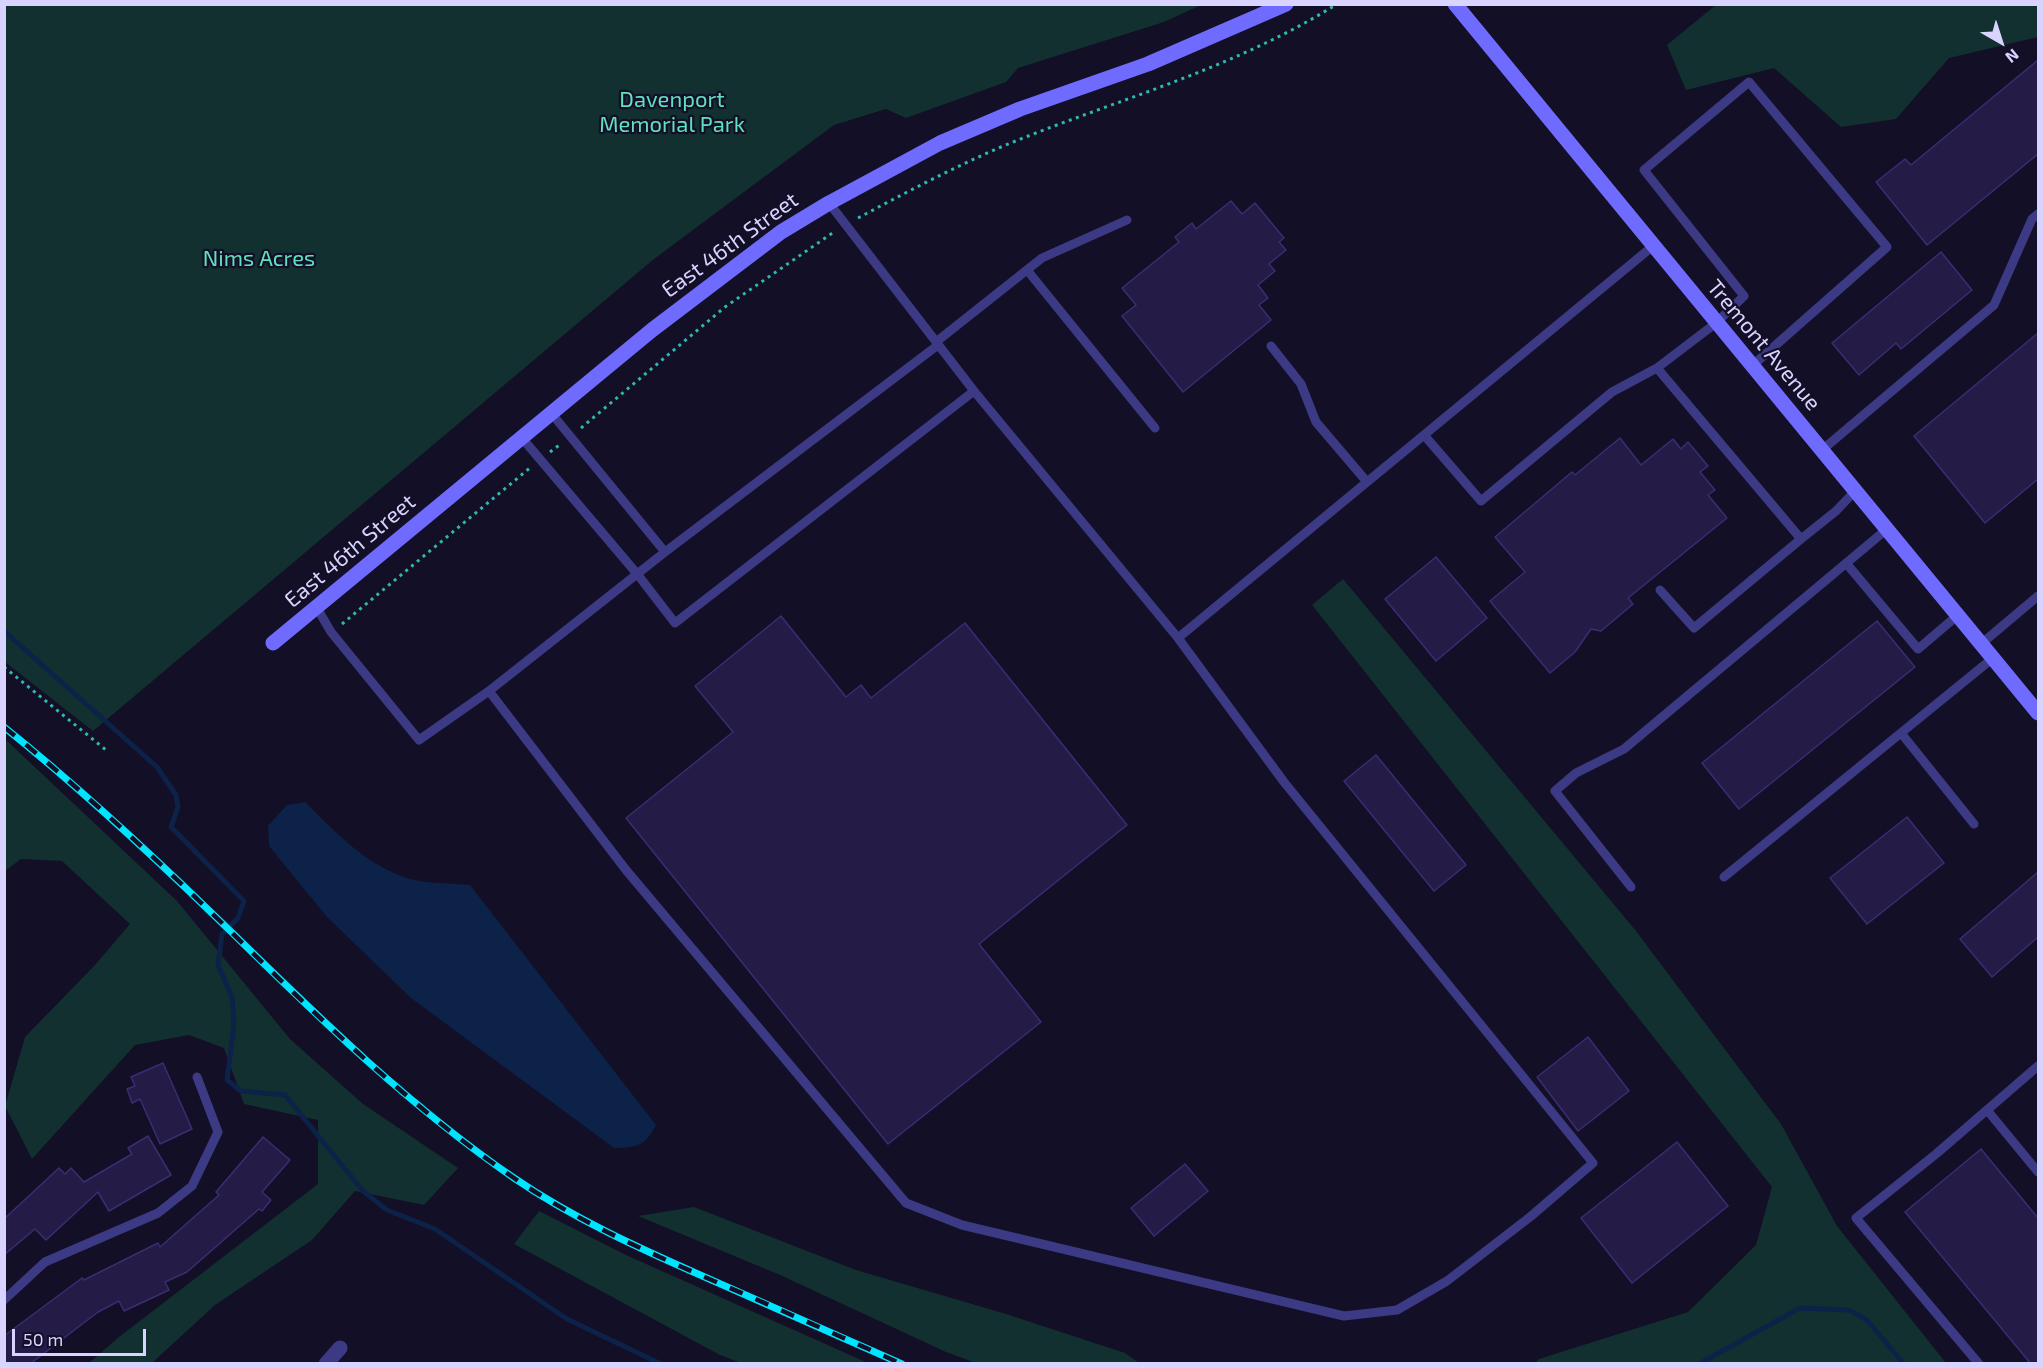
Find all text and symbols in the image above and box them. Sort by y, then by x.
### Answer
north arrow [1971,12,2031,72]
text: N [2002,45,2023,67]
park label: Davenport Memorial Park [599,87,745,138]
street label: East 46th Street [657,187,803,303]
park label: Nims Acres [203,246,315,272]
street label: Tremont Avenue [1702,274,1826,416]
street label: East 46th Street [279,489,421,613]
scale bar [15,1317,148,1355]
text: 50 m [23,1328,63,1350]

